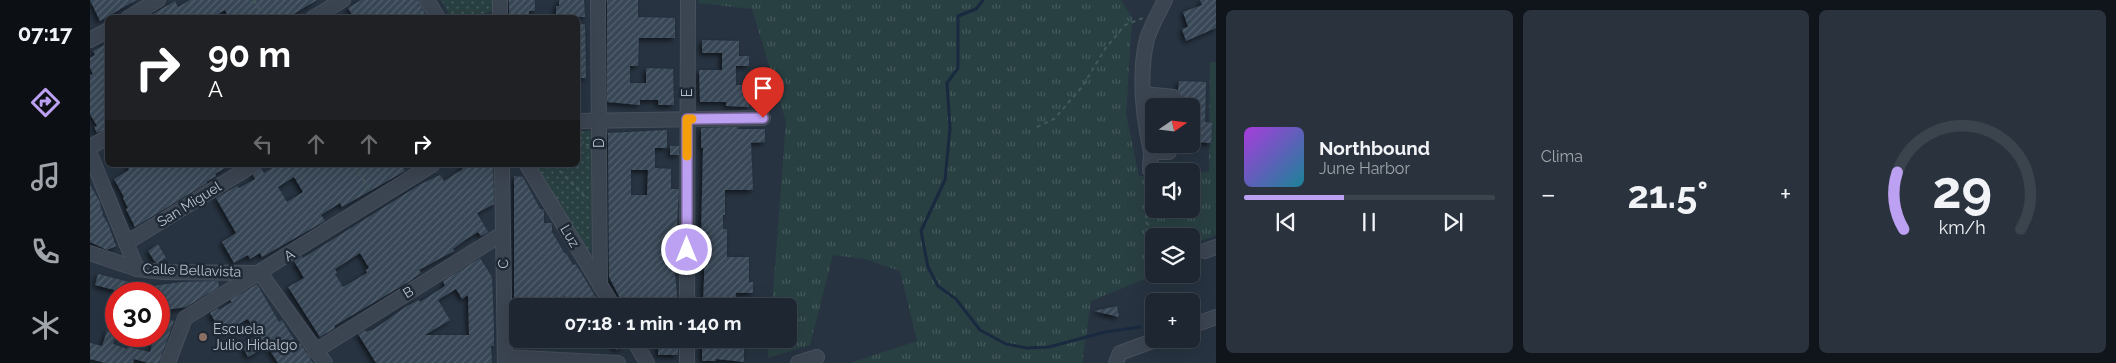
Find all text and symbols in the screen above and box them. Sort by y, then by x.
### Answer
text: 07:17 [18,20,72,46]
text: 90 m [208,34,291,75]
icon: right [125,35,190,100]
pin [742,67,784,118]
icon: arrive [749,74,777,102]
text: A [208,76,223,102]
icon: directions [28,85,63,120]
street label: E [679,89,695,97]
north arrow [1145,98,1200,152]
map controls [1145,98,1200,348]
icon: left [249,130,277,158]
icon: ahead [302,130,330,158]
icon: ahead [355,130,383,158]
icon: right [408,130,436,158]
text: Northbound [1319,137,1430,159]
street label: D [591,138,607,148]
text: Clima [1541,147,1583,166]
icon: music [28,159,63,194]
text: June Harbor [1319,159,1410,178]
text: 29 [1933,159,1993,220]
button: sound [1145,163,1200,218]
text: 21.5° [1627,172,1708,217]
street label: San Miguel [154,178,224,230]
text: − [1541,178,1556,211]
text: + [1780,178,1791,211]
icon: previous [1272,208,1300,236]
icon: pause [1355,208,1383,236]
icon: next [1439,208,1467,236]
text: km/h [1939,217,1986,238]
street label: Luz [557,222,583,250]
position arrow [660,223,712,275]
button: layers [1145,228,1200,283]
icon: phone [28,234,63,269]
street label: A [281,245,298,264]
street label: C [495,259,511,269]
street label: Calle Bellavista [142,260,242,280]
speed limit sign: 30 [105,282,170,347]
street label: B [400,283,416,301]
button: + [1145,293,1200,348]
icon: climate [28,308,63,343]
text: 07:18 · 1 min · 140 m [565,312,741,334]
place label: Escuela Julio Hidalgo [213,321,297,353]
marker: Escuela Julio Hidalgo [197,331,209,343]

